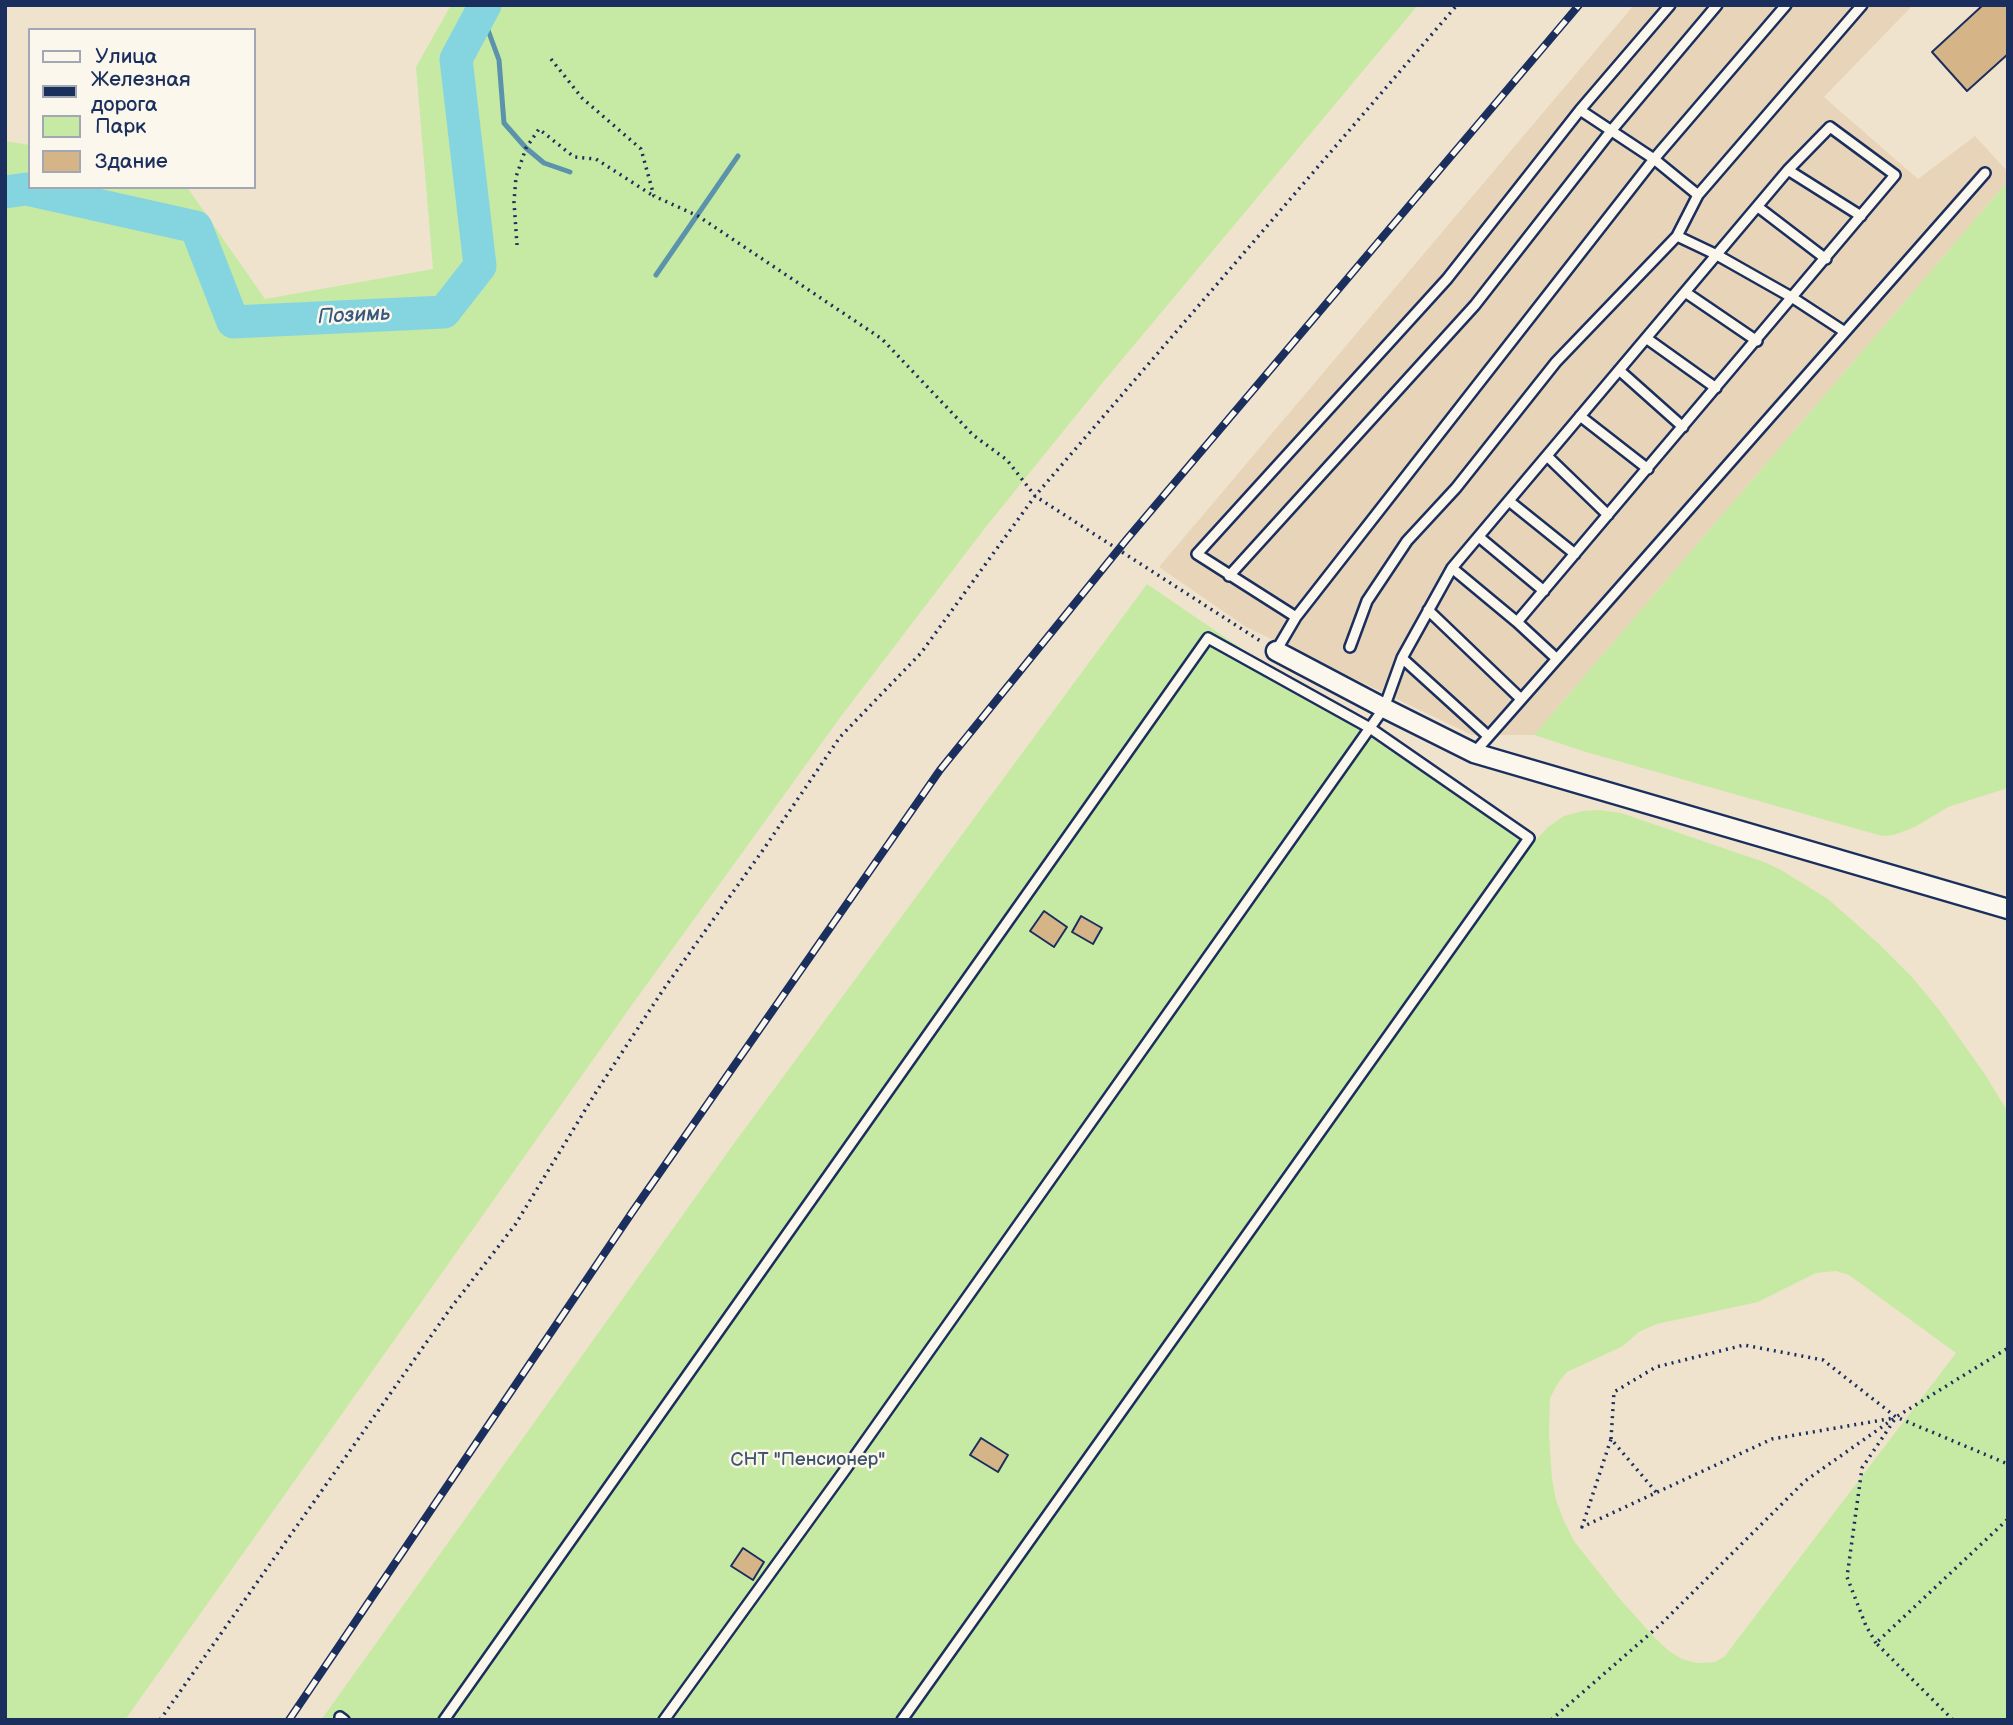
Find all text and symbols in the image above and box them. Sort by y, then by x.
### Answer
legend [28,28,256,189]
text: Улица [95,44,157,69]
text: Железная дорога [91,67,191,117]
text: Парк [95,114,146,139]
text: Здание [95,149,168,174]
water label: Позимь [317,302,391,330]
park label: СНТ "Пенсионер" [731,1449,885,1471]

